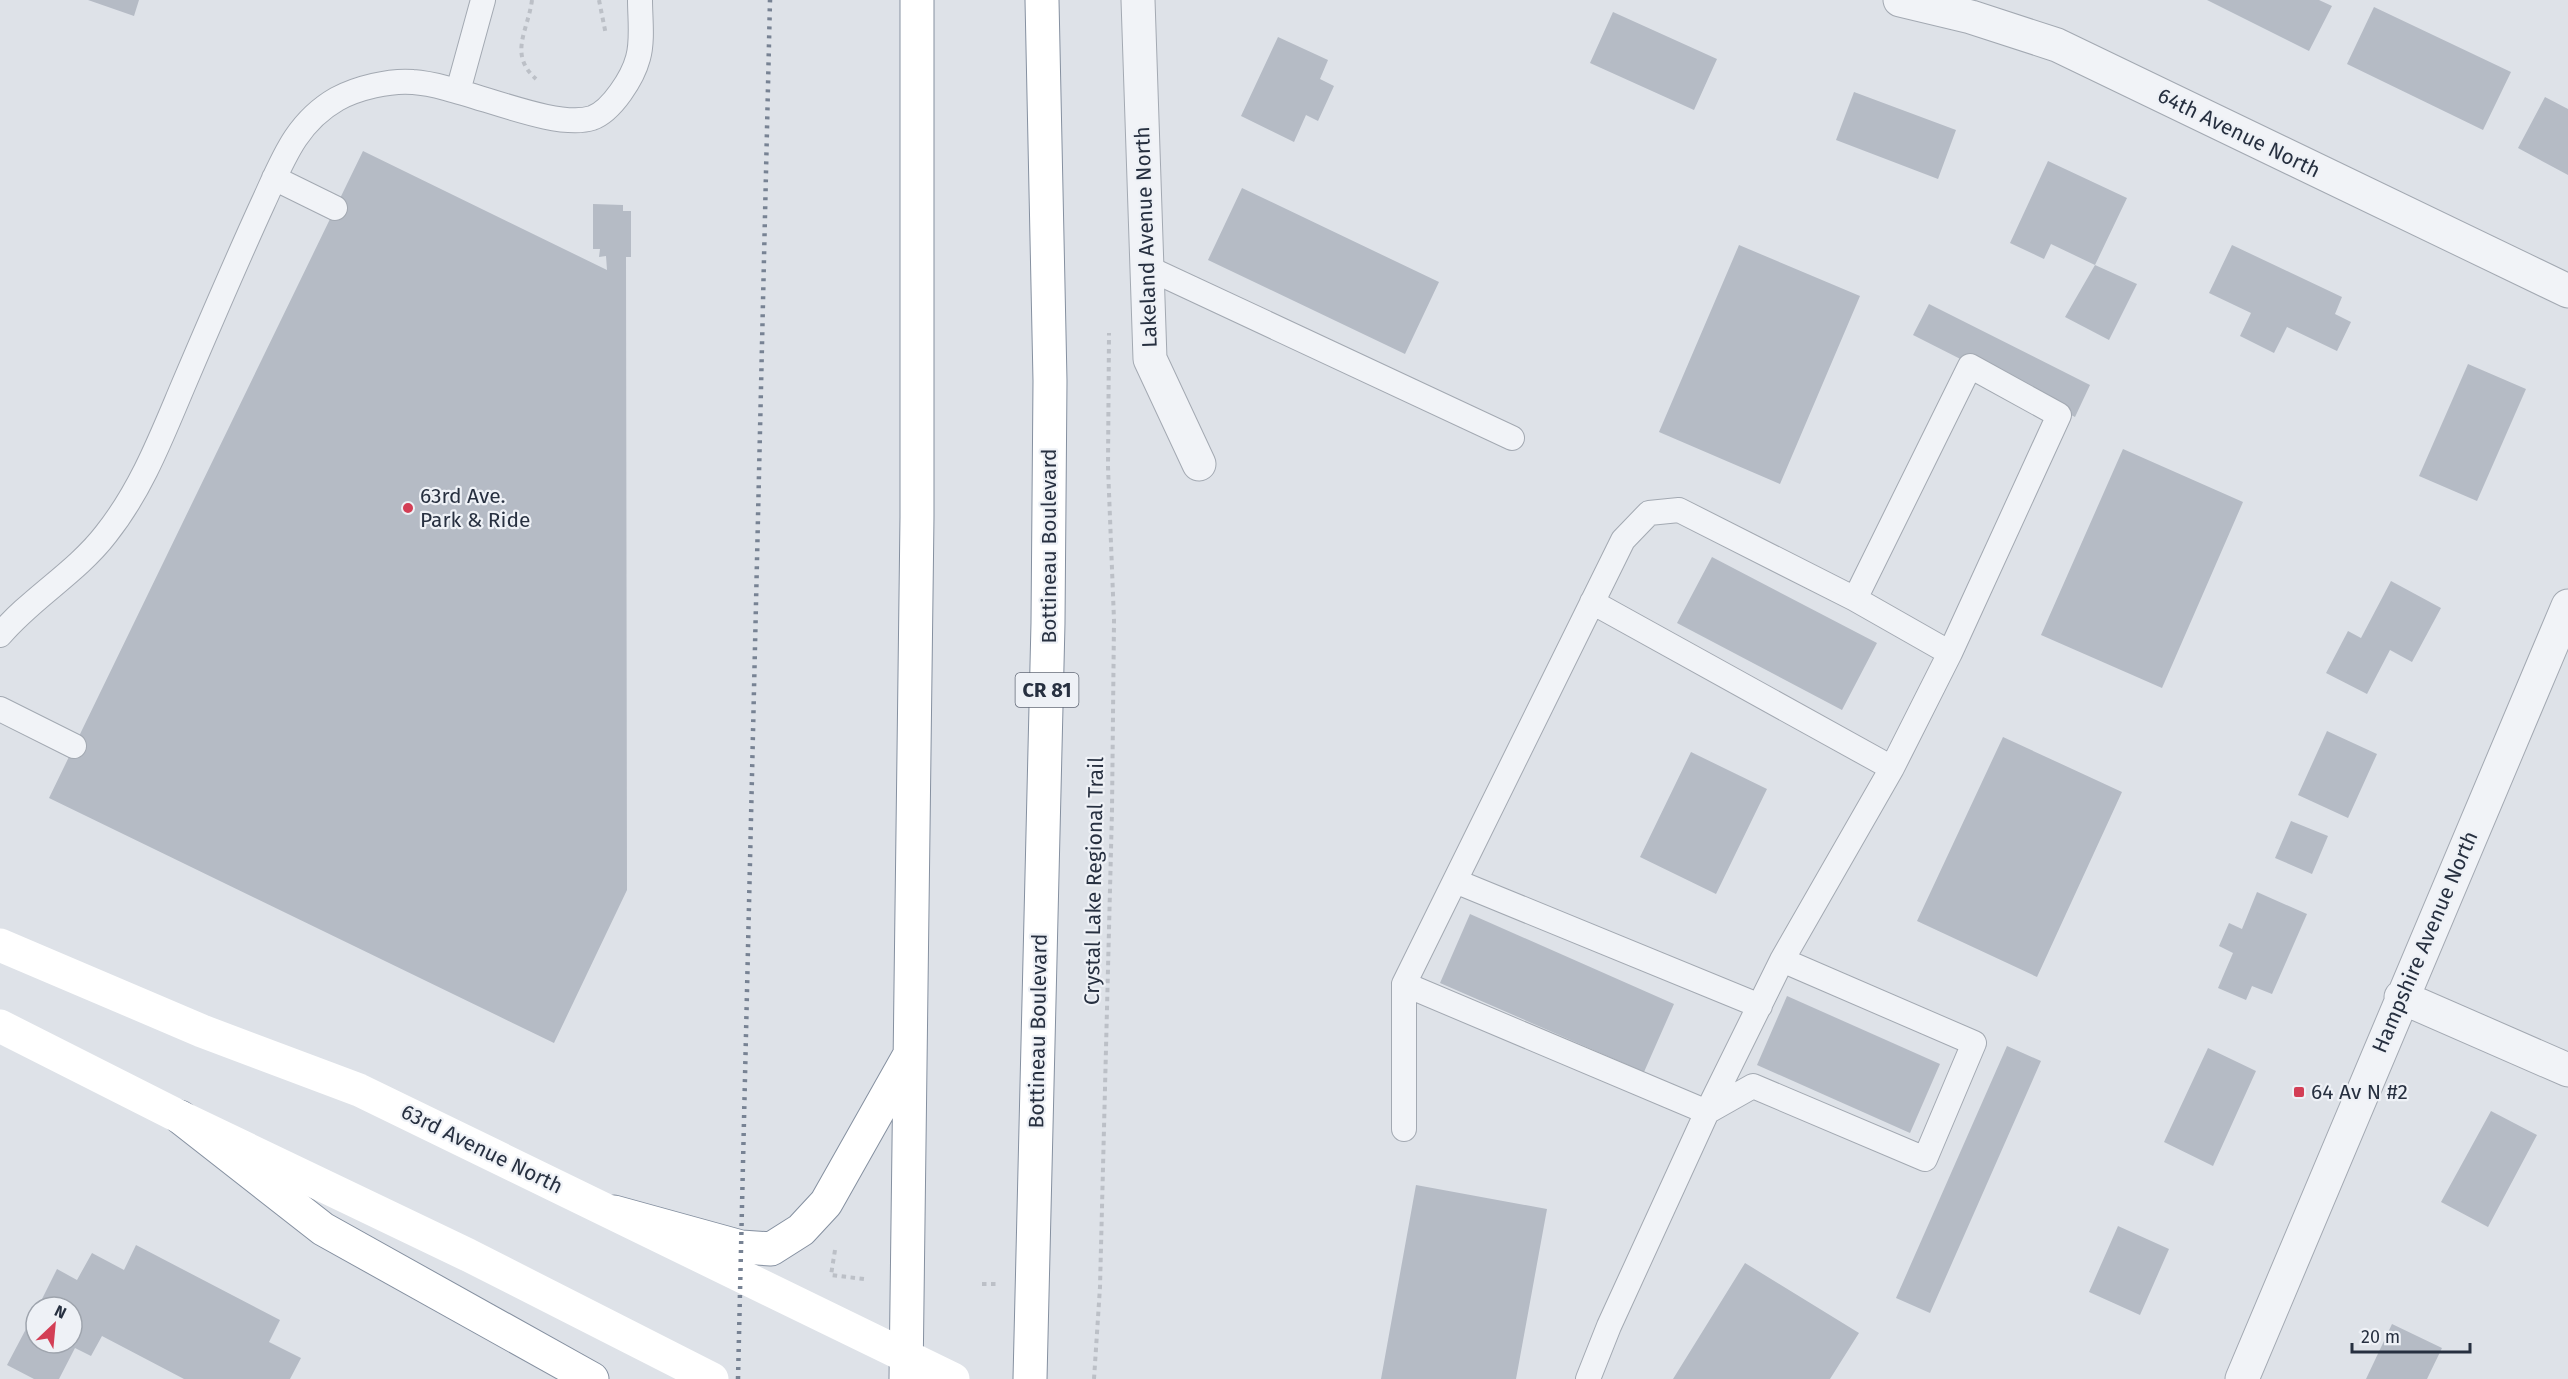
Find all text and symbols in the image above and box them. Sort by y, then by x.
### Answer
street label: 64th Avenue North [2153,82,2325,184]
street label: Lakeland Avenue North [1129,126,1163,348]
street label: Bottineau Boulevard [1036,449,1062,643]
place label: 63rd Ave. Park & Ride [420,483,530,533]
marker: 63rd Ave. Park & Ride [401,501,415,515]
road number: CR 81 [1016,673,1078,707]
street label: Crystal Lake Regional Trail [1079,757,1109,1005]
street label: Hampshire Avenue North [2366,827,2484,1057]
street label: Bottineau Boulevard [1023,933,1053,1129]
place label: 64 Av N #2 [2311,1079,2408,1105]
marker: 64 Av N #2 [2292,1085,2306,1099]
street label: 63rd Avenue North [397,1099,567,1199]
north arrow [24,1295,84,1355]
text: N [51,1301,69,1323]
scale bar [2352,1316,2470,1354]
text: 20 m [2361,1326,2400,1348]

